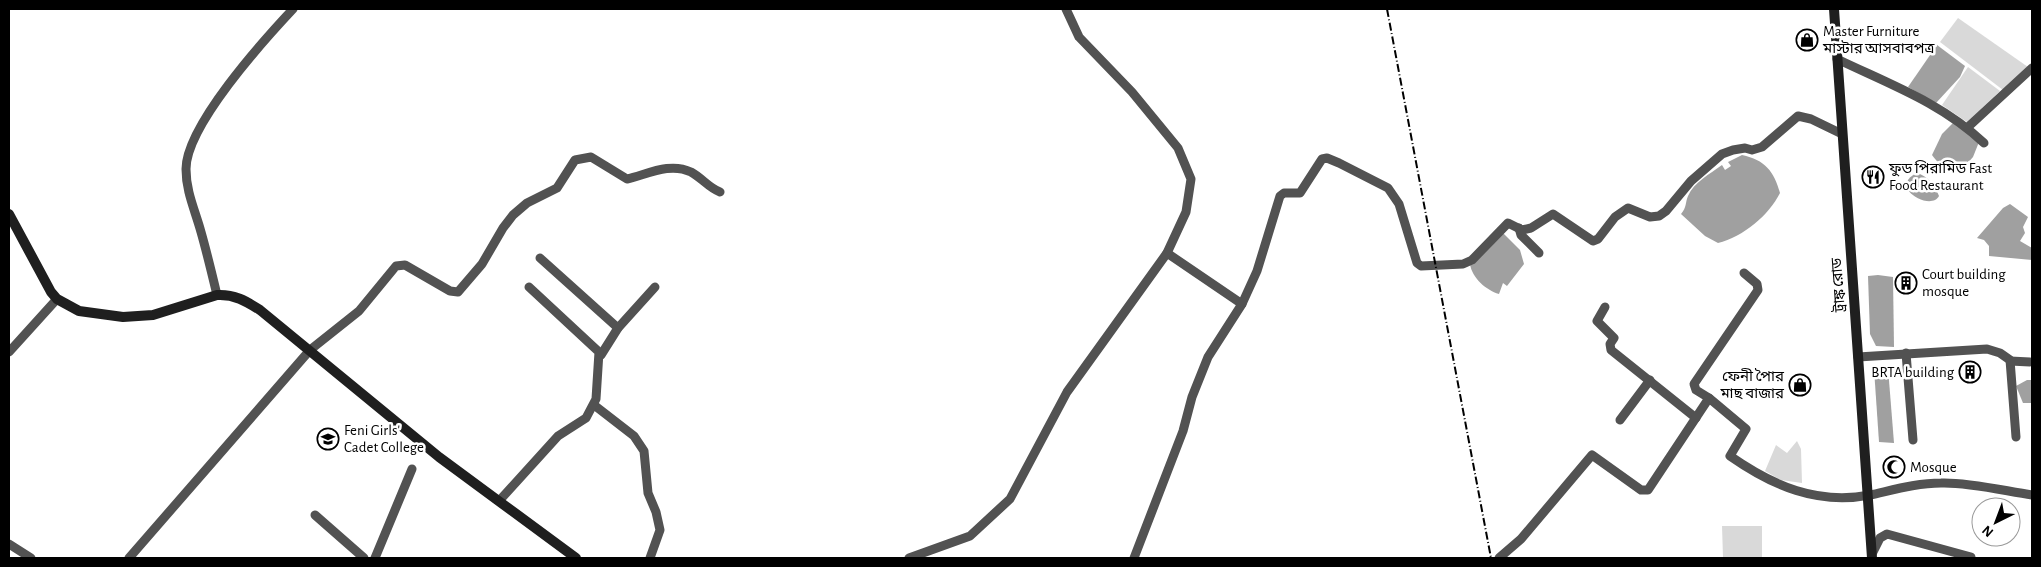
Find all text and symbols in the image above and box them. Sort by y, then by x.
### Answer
place label: Master Furniture মাস্টার আসবাবপত্র [1822,24,1935,56]
shop icon: Master Furniture মাস্টার আসবাবপত্র [1795,28,1819,52]
place label: ফুড পিরামিড Fast Food Restaurant [1888,160,1992,193]
restaurant icon: ফুড পিরামিড Fast Food Restaurant [1861,165,1885,189]
street label: ট্রাঙ্ক রোড [1828,257,1848,314]
place label: Court building mosque [1922,267,2006,299]
building icon: Court building mosque [1894,271,1918,295]
building icon: BRTA building [1958,360,1982,384]
place label: BRTA building [1871,365,1955,380]
place label: ফেনী পৈার মাছ বাজার [1719,368,1785,401]
shop icon: ফেনী পৈার মাছ বাজার [1788,373,1812,397]
place label: Feni Girls' Cadet College [344,423,424,455]
school or university icon: Feni Girls' Cadet College [316,427,340,451]
mosque icon: Mosque [1882,455,1906,479]
place label: Mosque [1910,460,1957,475]
north arrow [1971,497,2021,547]
text: N [1980,522,1996,539]

